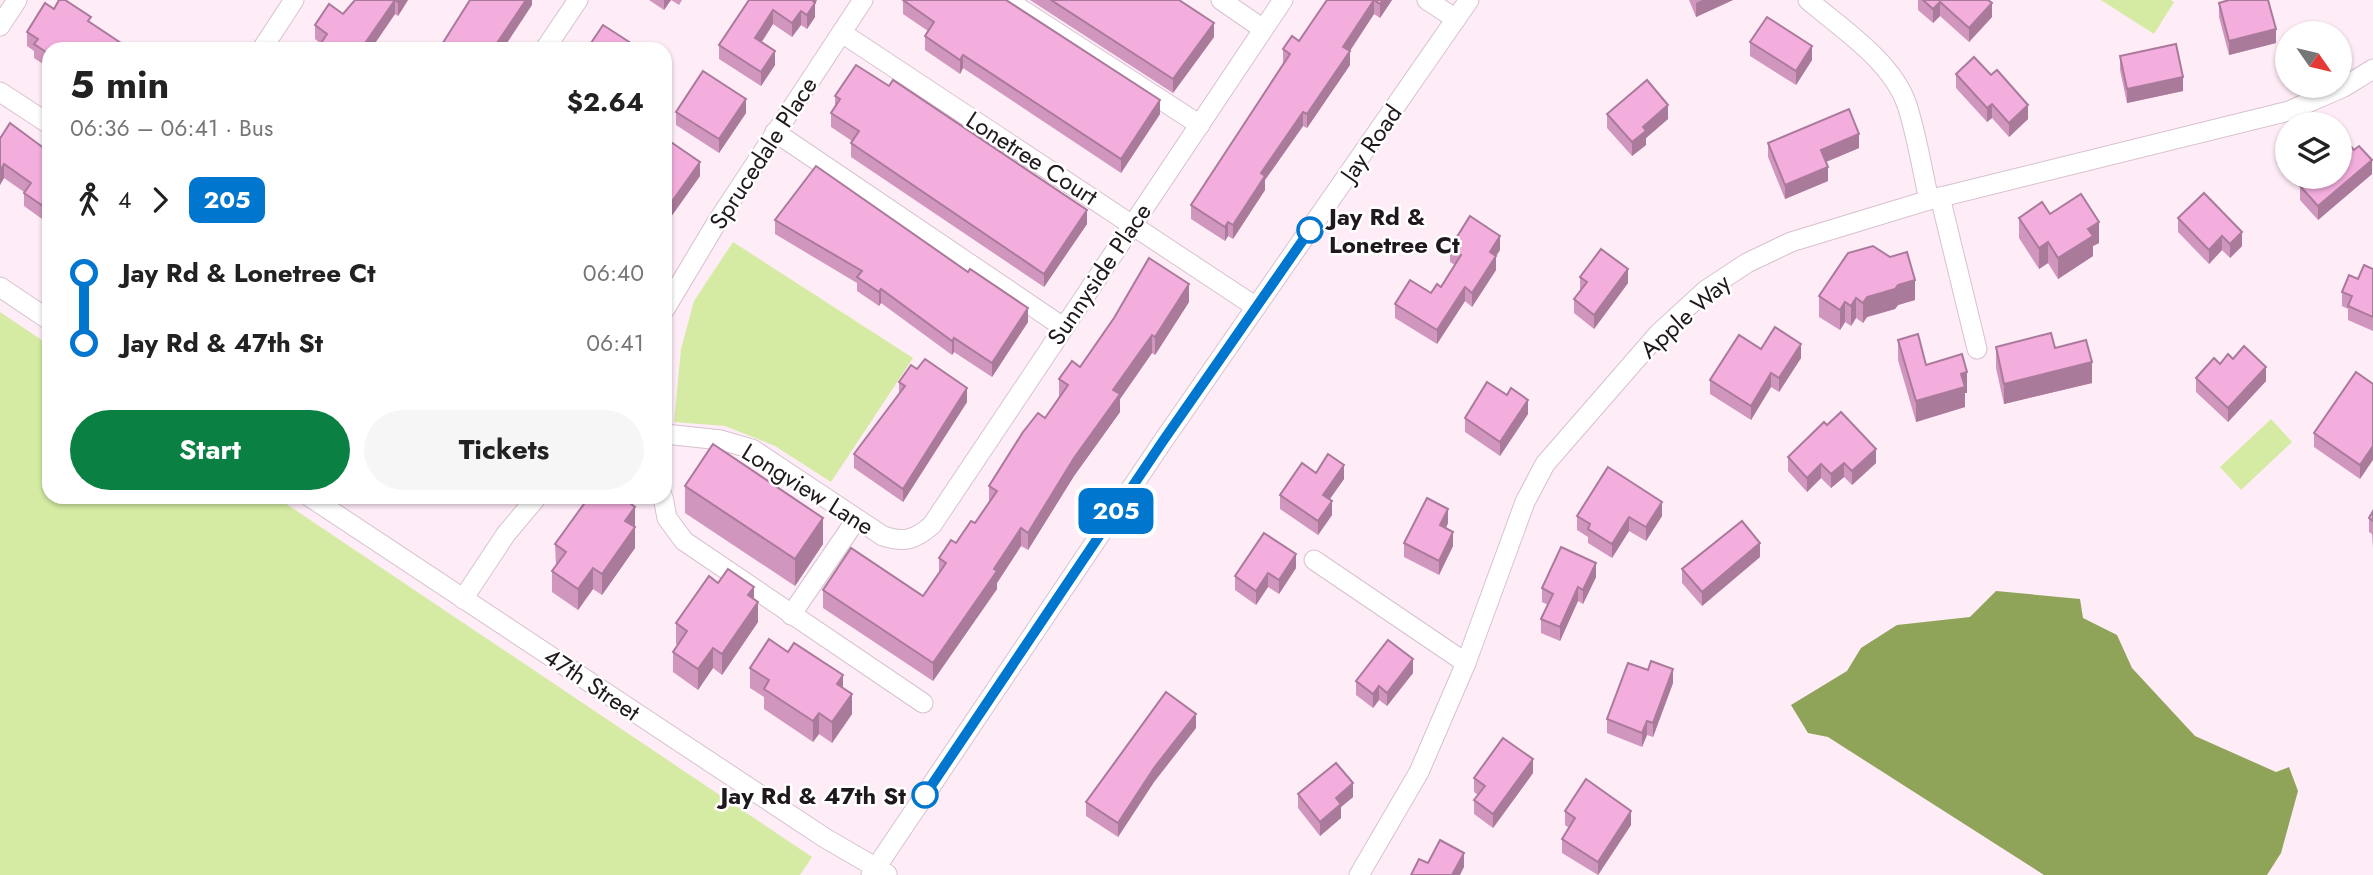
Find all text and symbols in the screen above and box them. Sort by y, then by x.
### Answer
north arrow [2275,21,2352,98]
map controls [2275,21,2352,189]
text: 5 min [70,57,169,112]
street label: Sprucedale Place [700,70,826,236]
text: $2.64 [567,83,644,121]
street label: Jay Road [1330,97,1410,191]
street label: Lonetree Court [959,102,1105,214]
text: 06:36 – 06:41 · Bus [70,111,273,145]
button: layers [2275,112,2352,189]
icon: walk [70,181,108,219]
icon: forward [141,181,179,219]
text: 205 [203,182,251,217]
text: 4 [118,183,131,217]
street label: Sunnyside Place [1038,196,1160,352]
place label: Jay Rd & Lonetree Ct [1325,199,1460,262]
marker: Jay Rd & Lonetree Ct [1297,217,1323,243]
text: Jay Rd & Lonetree Ct [122,254,375,292]
text: 06:40 [583,256,644,290]
street label: Apple Way [1632,265,1739,366]
text: Jay Rd & 47th St [122,324,323,362]
text: 06:41 [586,326,644,360]
button: Start [70,410,350,490]
button: Tickets [364,410,644,490]
street label: Longview Lane [735,434,881,544]
line badge: 205 [1076,488,1156,534]
text: 205 [1092,493,1140,528]
street label: 47th Street [537,639,647,729]
place label: Jay Rd & 47th St [716,778,906,813]
marker: Jay Rd & 47th St [912,782,938,808]

